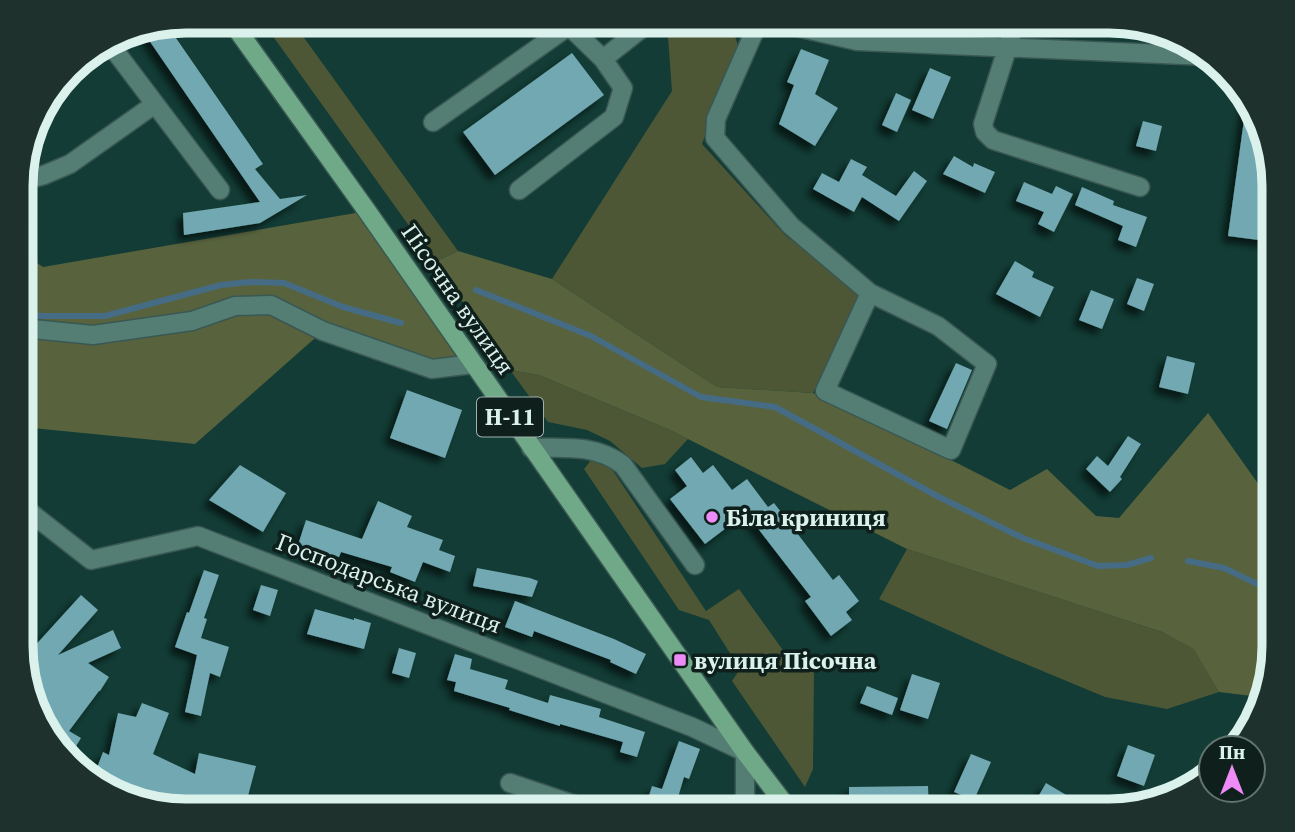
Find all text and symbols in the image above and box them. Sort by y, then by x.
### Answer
street label: Пісочна вулиця [394,217,522,381]
road number: Н-11 [477,398,543,436]
place label: Біла криниця [726,501,886,534]
marker: Біла криниця [704,509,720,525]
street label: Господарська вулиця [272,525,506,641]
place label: вулиця Пісочна [694,644,877,677]
marker: вулиця Пісочна [672,652,688,668]
north arrow [1197,734,1267,804]
text: Пн [1219,739,1245,765]

